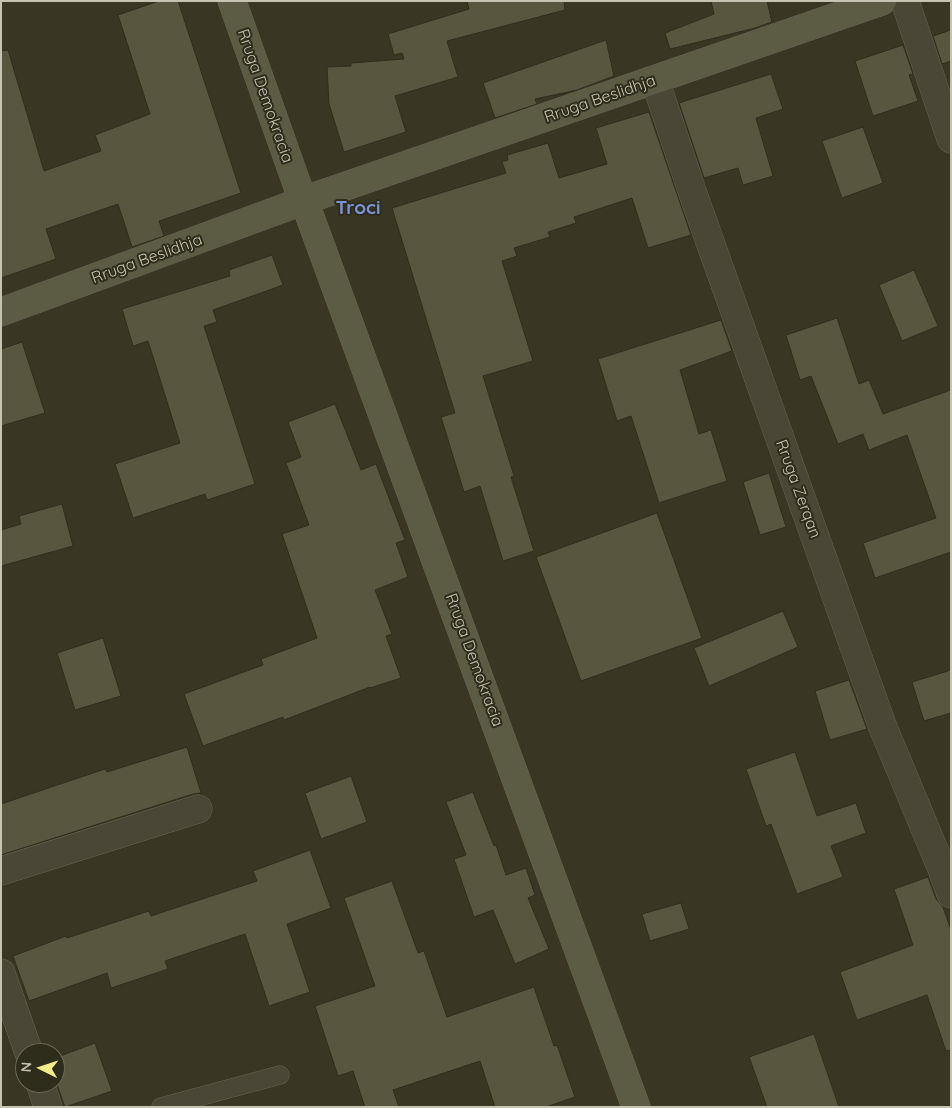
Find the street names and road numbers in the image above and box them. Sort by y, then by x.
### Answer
street label: Rruga Demokracia [233,27,297,165]
street label: Rruga Beslidhja [542,71,658,127]
street label: Rruga Beslidhja [89,230,205,288]
street label: Rruga Zerqan [771,437,825,541]
street label: Rruga Demokracia [441,591,507,729]

